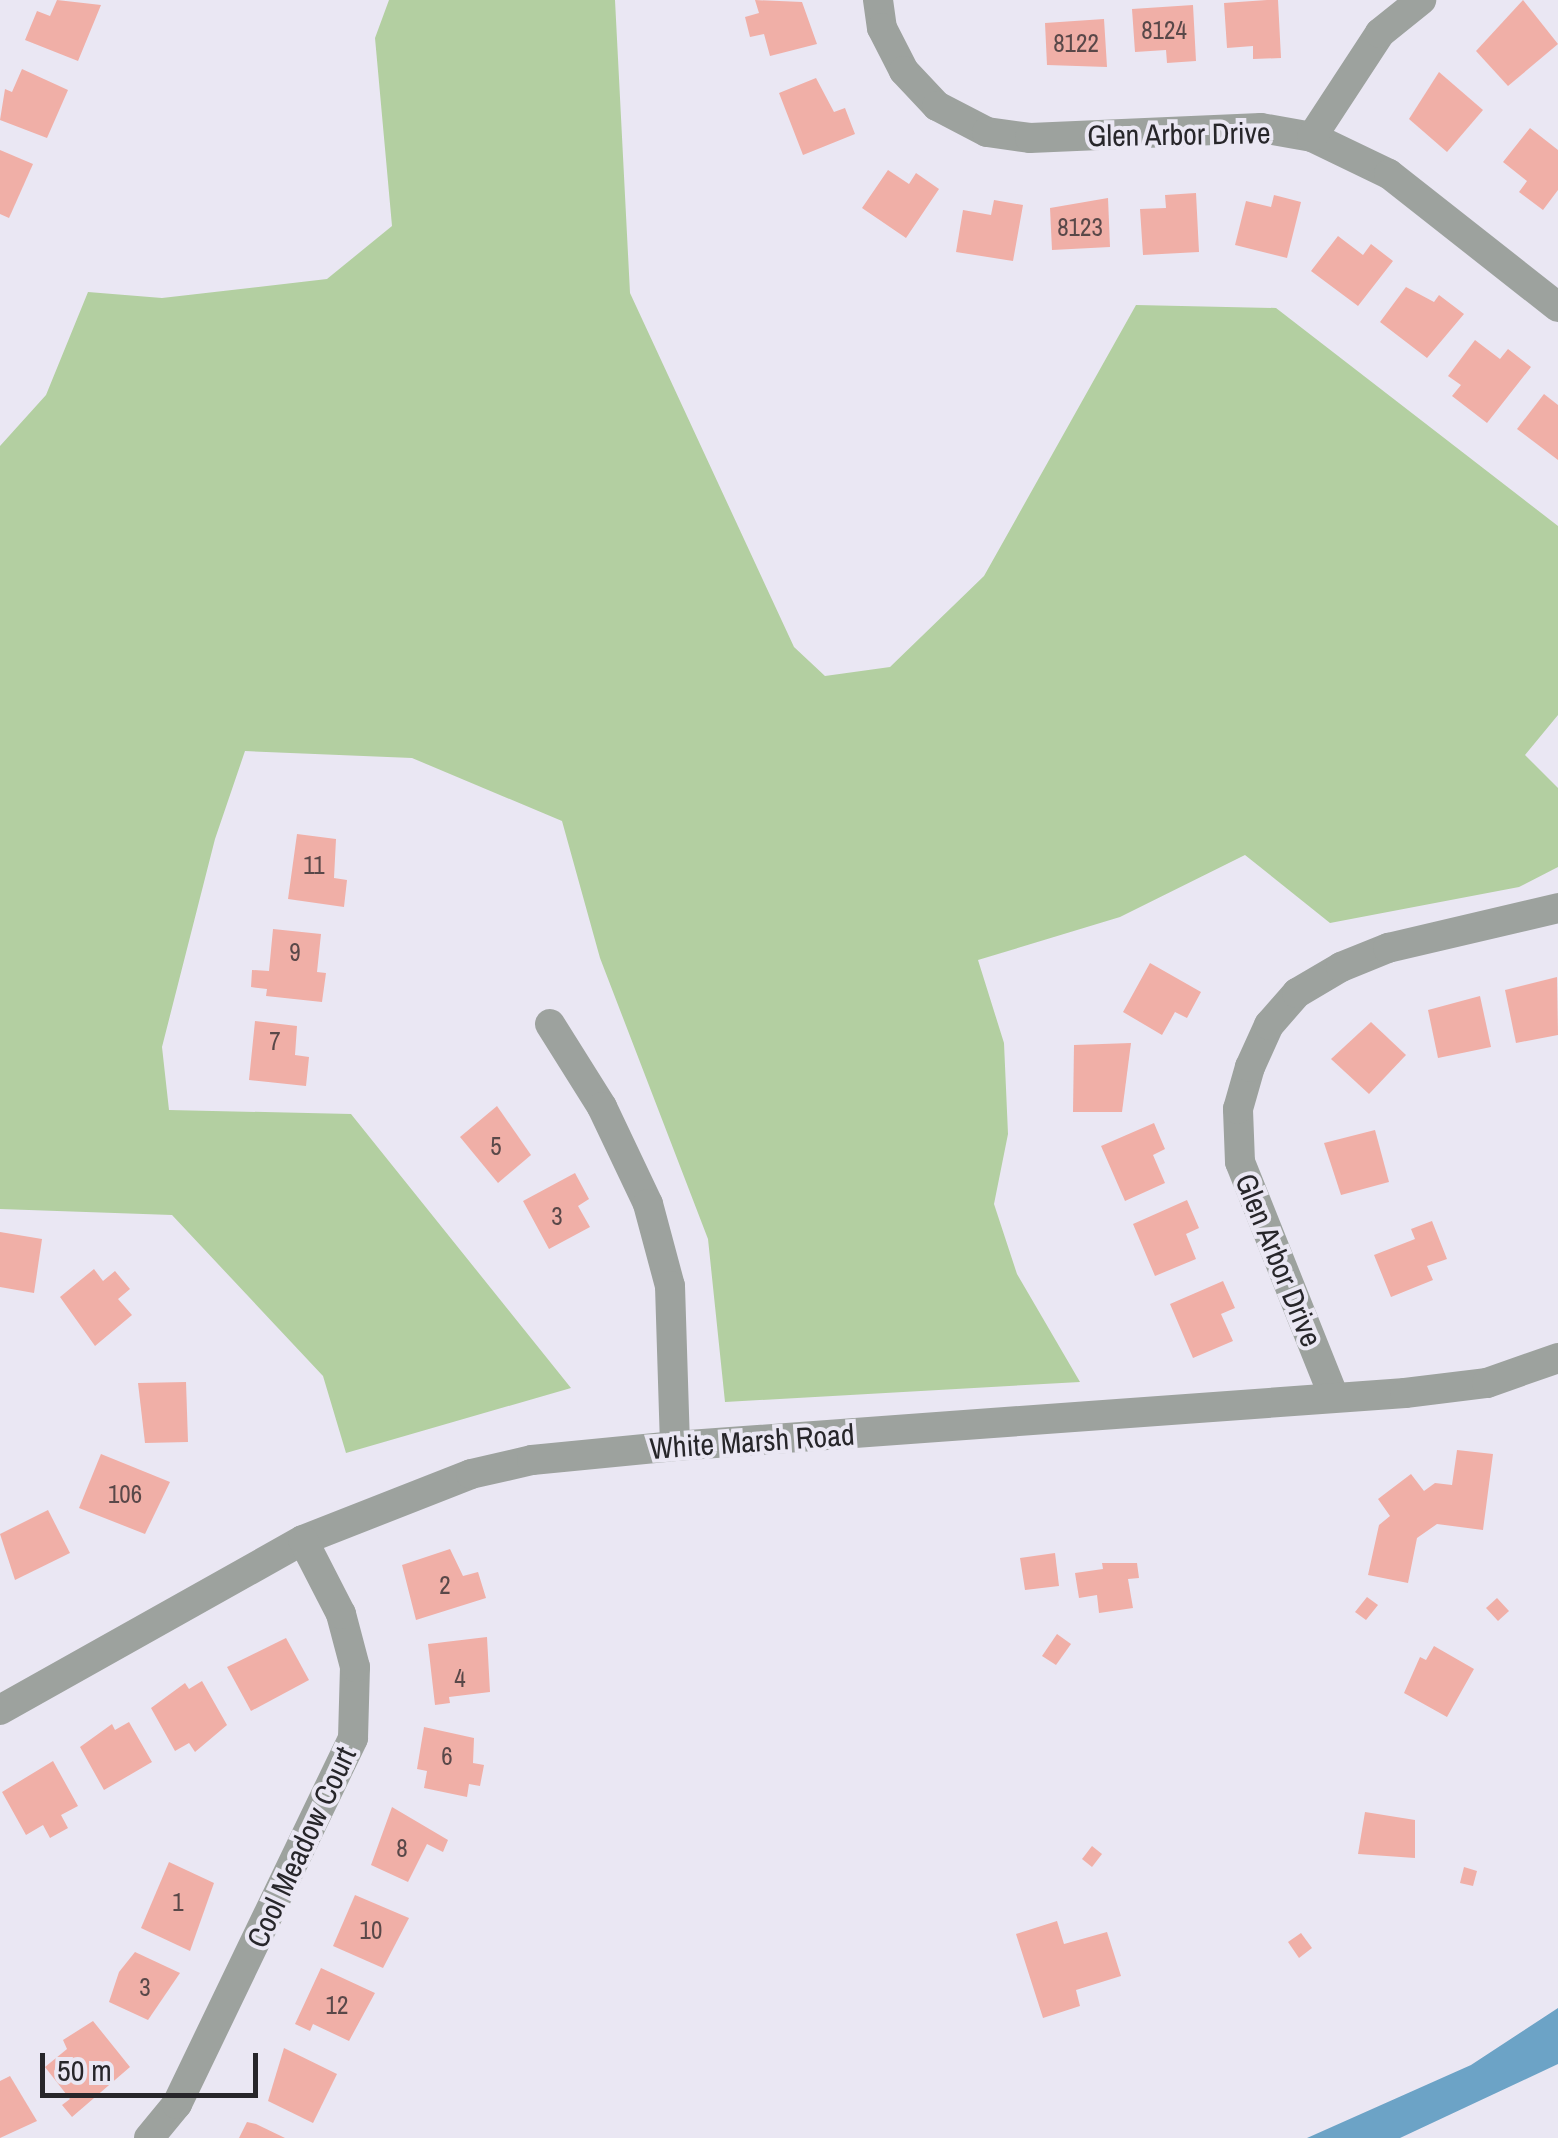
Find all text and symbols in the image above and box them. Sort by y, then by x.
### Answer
house number: 8124 [1141,15,1187,45]
house number: 8122 [1053,28,1099,58]
street label: Glen Arbor Drive [1086,114,1272,154]
house number: 8123 [1057,212,1103,242]
house number: 11 [303,850,325,880]
house number: 9 [289,937,301,967]
house number: 7 [269,1026,281,1056]
house number: 5 [490,1131,502,1161]
street label: Glen Arbor Drive [1228,1168,1330,1352]
house number: 3 [551,1201,563,1231]
street label: White Marsh Road [648,1416,856,1466]
house number: 106 [108,1479,142,1509]
house number: 2 [439,1570,451,1600]
house number: 4 [454,1663,466,1693]
street label: Cool Meadow Court [239,1741,363,1953]
house number: 6 [441,1741,453,1771]
house number: 8 [396,1833,408,1863]
house number: 1 [172,1887,184,1917]
house number: 10 [360,1915,382,1945]
house number: 3 [139,1972,151,2002]
house number: 12 [326,1990,348,2020]
scale bar [45,2033,262,2095]
text: 50 m [57,2050,112,2090]

